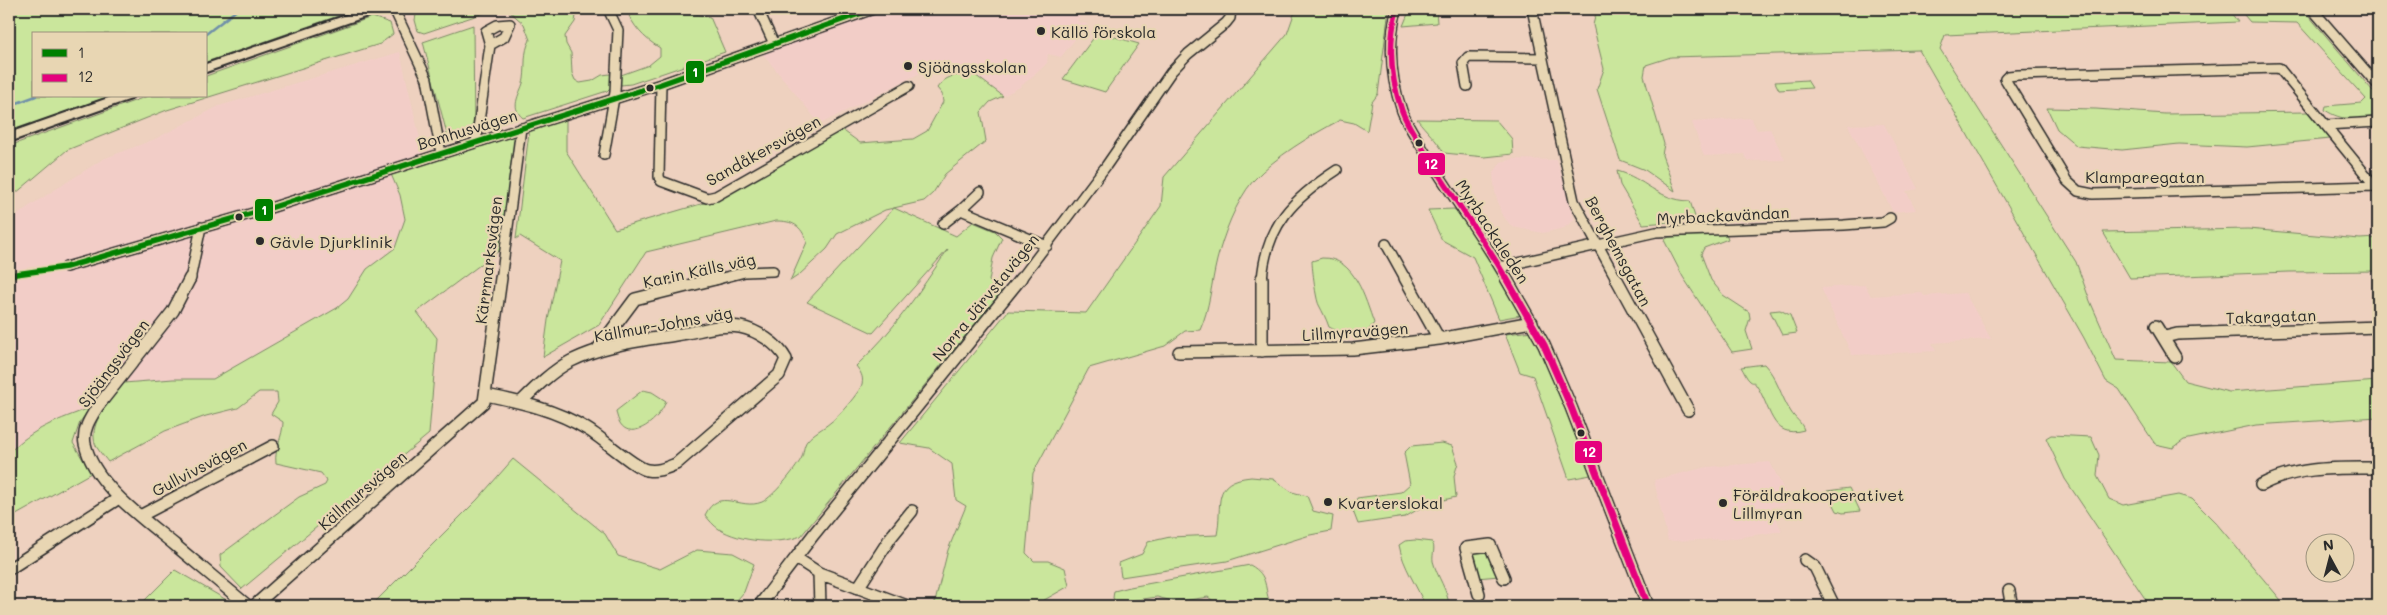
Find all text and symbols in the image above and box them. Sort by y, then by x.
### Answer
place label: Källö förskola [1051,21,1156,42]
marker: Källö förskola [1035,25,1047,37]
legend [32,32,208,98]
text: 1 [78,42,85,62]
place label: Sjöängsskolan [918,56,1026,77]
line badge: 1 [685,60,705,84]
marker: Sjöängsskolan [902,60,914,72]
text: 1 [692,62,698,81]
text: 12 [78,66,93,86]
unlabelled marker [645,83,655,93]
street label: Bomhusvägen [414,104,520,154]
street label: Sandåkersvägen [702,110,824,190]
unlabelled marker [1414,138,1424,148]
line badge: 12 [1417,152,1446,176]
text: 12 [1424,154,1438,173]
street label: Klamparegatan [2085,166,2205,187]
street label: Myrbackaleden [1452,175,1534,287]
street label: Berghemsgatan [1581,192,1657,310]
street label: Kärrmarksvägen [470,195,506,325]
line badge: 1 [254,198,274,222]
text: 1 [261,200,267,219]
street label: Myrbackavändan [1656,201,1790,229]
unlabelled marker [234,212,244,222]
street label: Norra Järvstavägen [927,229,1043,365]
place label: Gävle Djurklinik [270,231,392,252]
marker: Gävle Djurklinik [254,235,266,247]
street label: Karin Källs väg [641,248,757,292]
street label: Källmur-Johns väg [592,301,734,347]
street label: Takargatan [2225,304,2317,328]
street label: Sjöängsvägen [73,315,153,411]
street label: Lillmyravägen [1301,317,1409,345]
unlabelled marker [1576,428,1586,438]
street label: Gullvivsvägen [148,433,250,501]
line badge: 12 [1574,440,1603,464]
text: 12 [1582,442,1596,461]
street label: Källmursvägen [313,446,411,534]
place label: Föräldrakooperativet Lillmyran [1733,484,1904,523]
place label: Kvarterslokal [1338,492,1443,513]
marker: Kvarterslokal [1322,496,1334,508]
marker: Föräldrakooperativet Lillmyran [1717,497,1729,509]
north arrow [2304,532,2354,582]
text: N [2322,535,2335,555]

